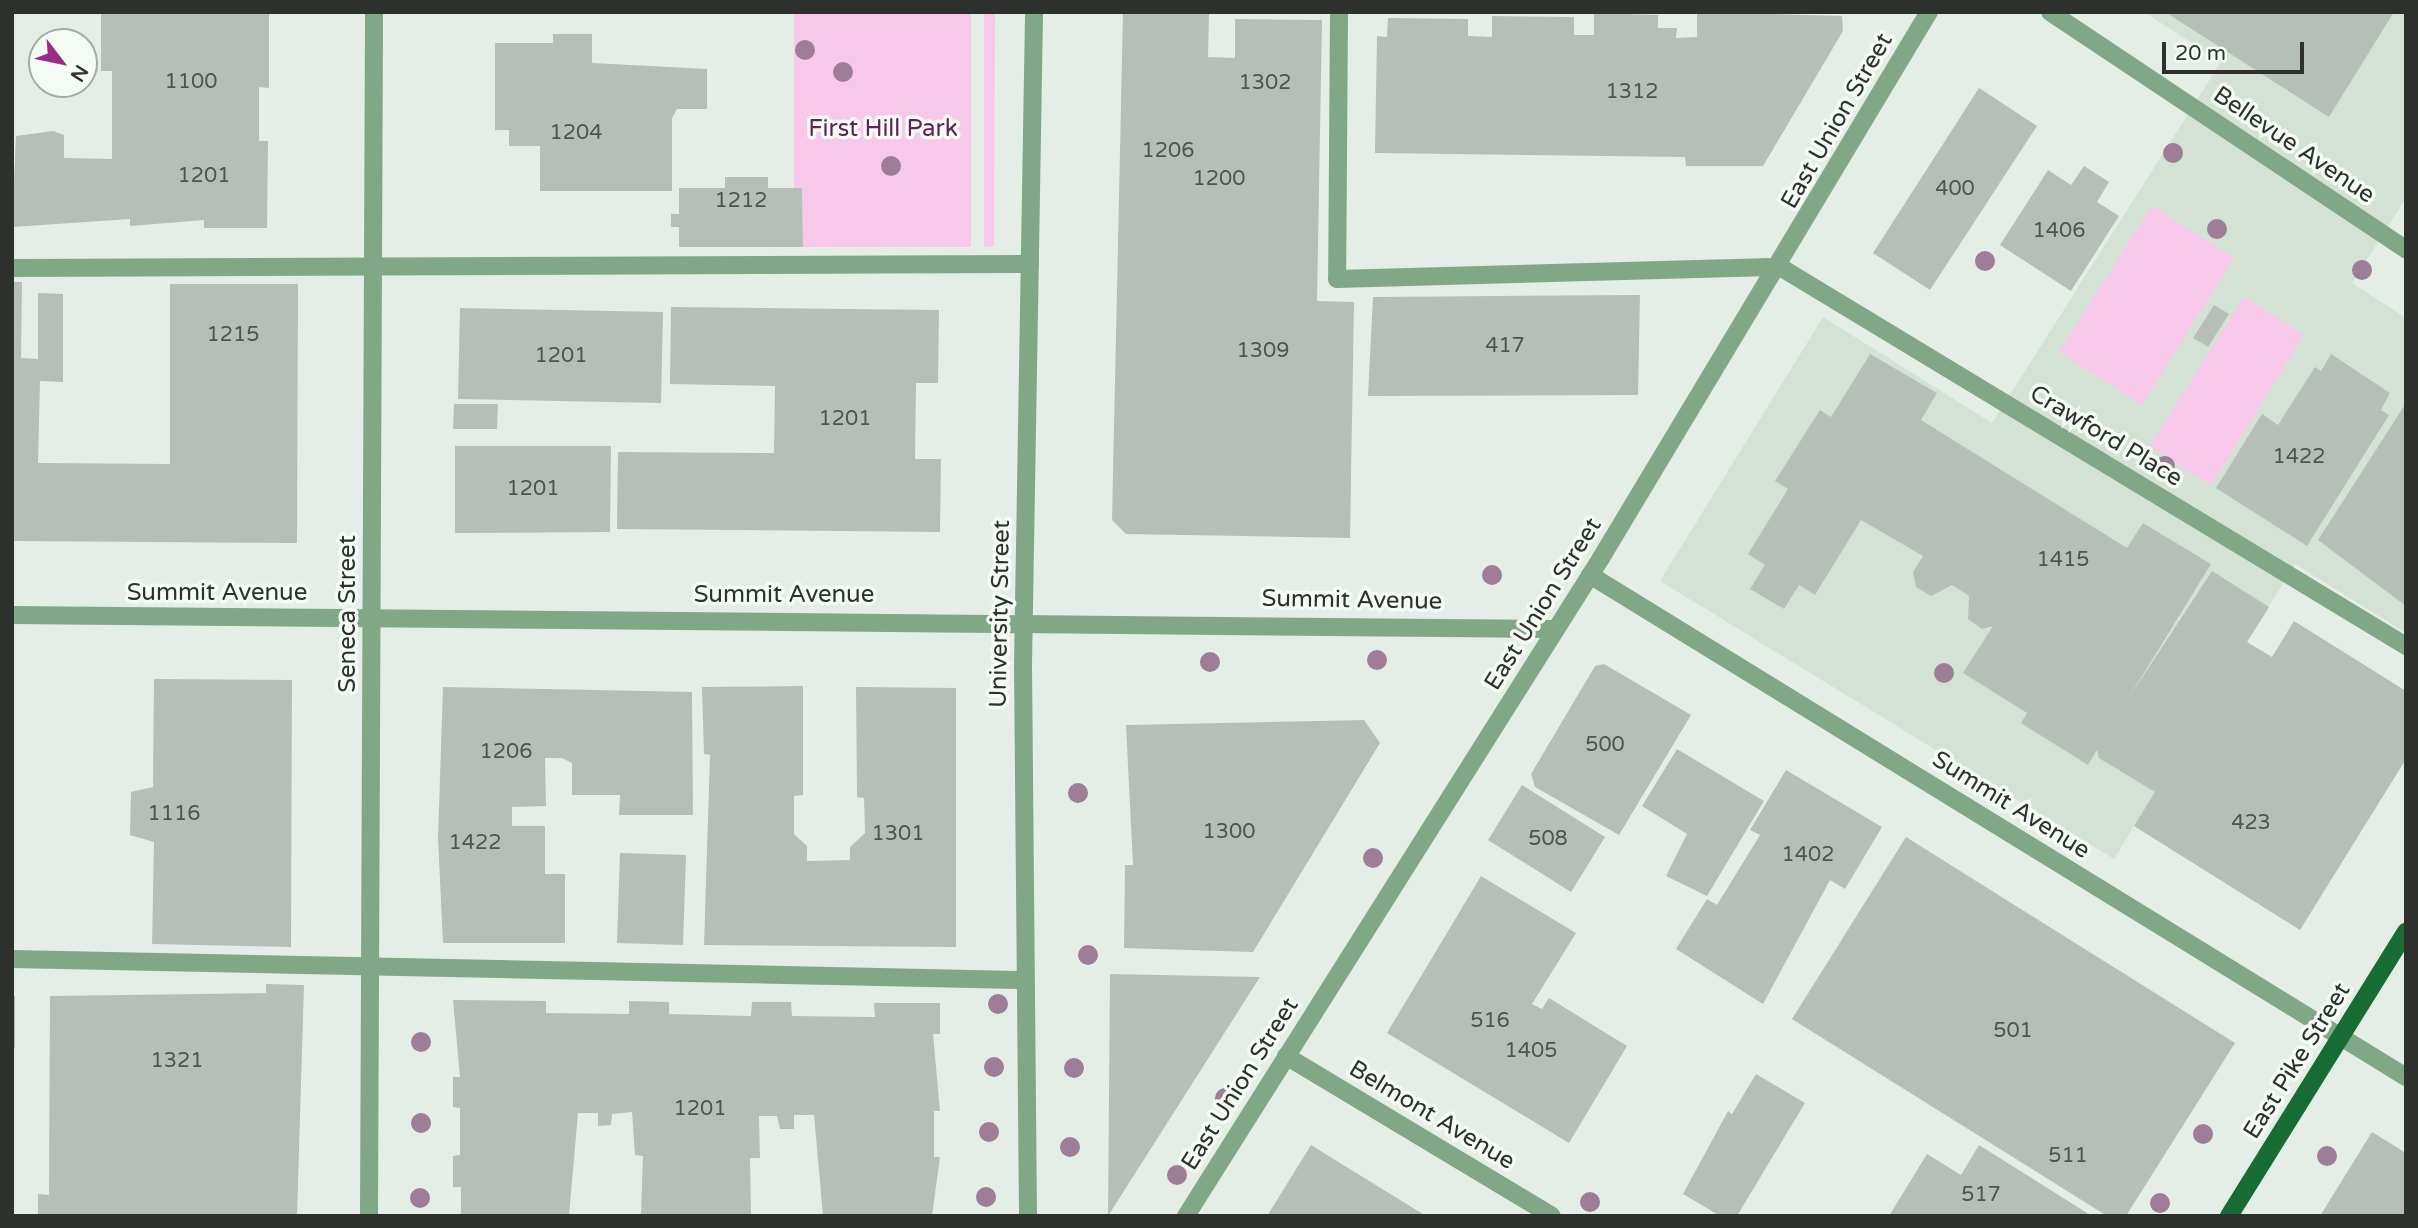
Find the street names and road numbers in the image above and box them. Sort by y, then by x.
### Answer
street label: East Union Street [1775,28,1899,214]
street label: Bellevue Avenue [2208,80,2380,210]
street label: Crawford Place [2024,379,2188,493]
street label: East Union Street [1478,512,1608,696]
street label: University Street [984,520,1016,708]
street label: Seneca Street [334,535,362,693]
street label: Summit Avenue [127,579,307,607]
street label: Summit Avenue [694,581,874,609]
street label: Summit Avenue [1261,584,1443,616]
street label: Summit Avenue [1927,745,2095,865]
street label: East Pike Street [2237,978,2357,1144]
street label: East Union Street [1175,992,1305,1176]
street label: Belmont Avenue [1344,1054,1520,1176]

